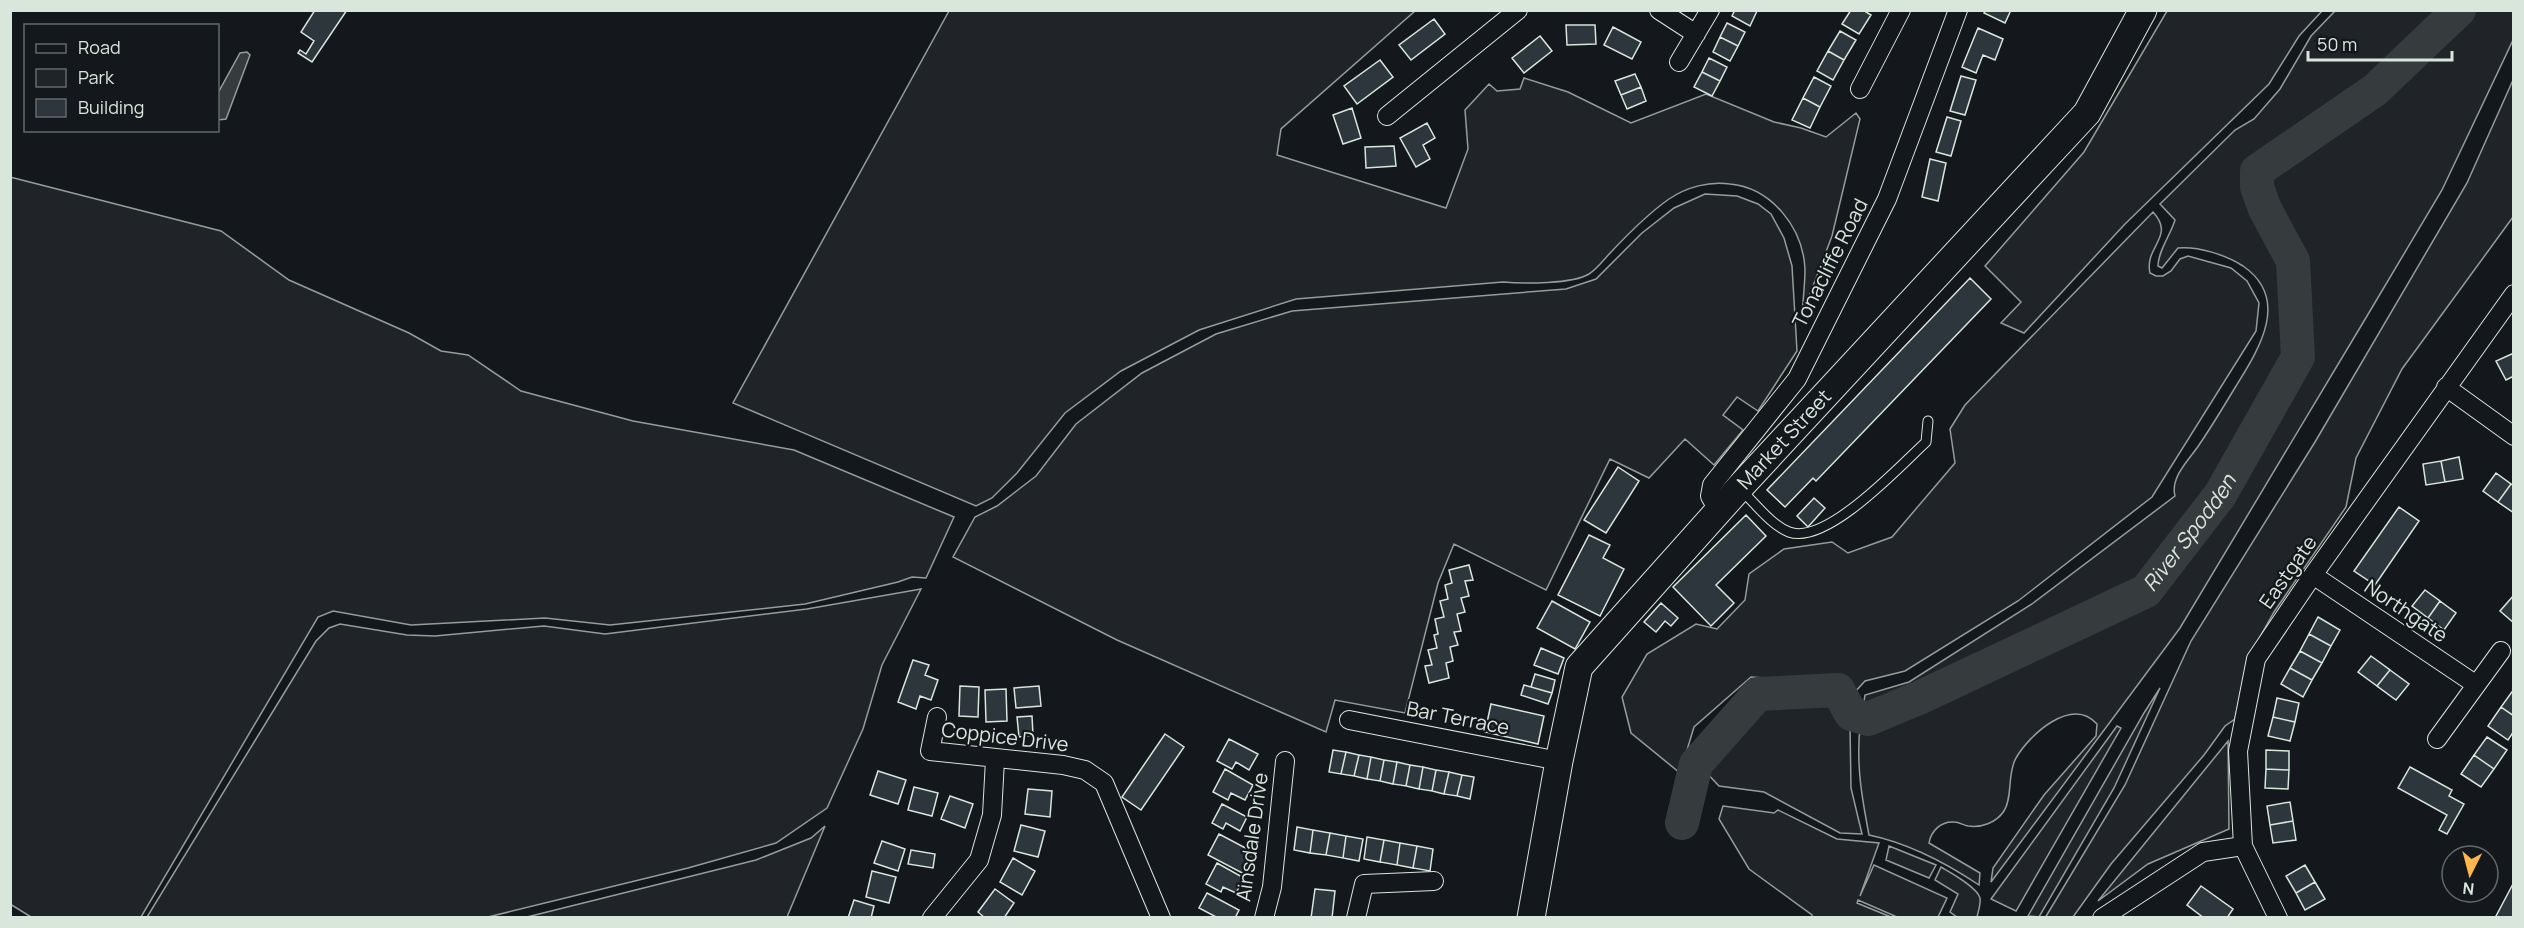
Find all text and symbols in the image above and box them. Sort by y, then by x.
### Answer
legend [24,24,219,132]
scale bar [2308,24,2452,62]
text: 50 m [2317,32,2357,56]
text: Road [78,35,121,59]
text: Park [78,65,115,89]
text: Building [78,95,144,119]
street label: Tonacliffe Road [1785,194,1874,332]
street label: Market Street [1731,383,1837,495]
water label: River Spodden [2136,468,2243,597]
street label: Eastgate [2253,530,2323,614]
street label: Northgate [2359,573,2453,648]
street label: Bar Terrace [1404,694,1512,741]
street label: Coppice Drive [940,715,1070,758]
street label: Ainsdale Drive [1229,771,1274,903]
north arrow [2440,844,2500,904]
text: N [2462,877,2475,900]

